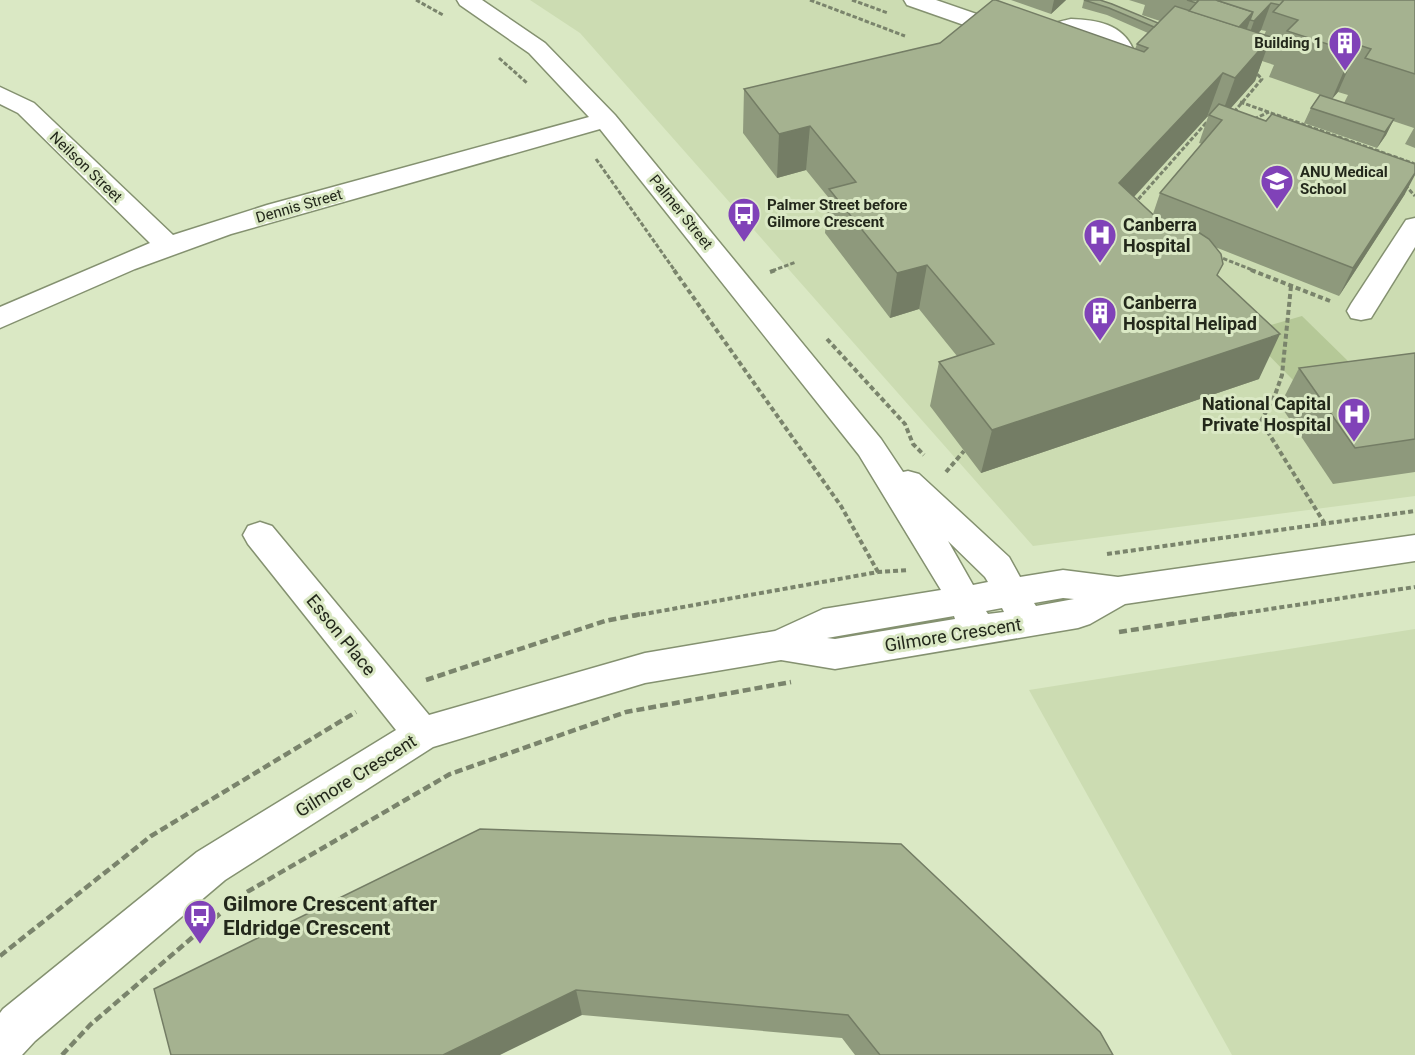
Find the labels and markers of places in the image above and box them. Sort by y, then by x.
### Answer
building icon: Building 1 [1327,25,1363,72]
place label: Building 1 [1254,34,1322,52]
school or university icon: ANU Medical School [1259,163,1295,210]
place label: ANU Medical School [1300,163,1388,198]
bus stop icon: Palmer Street before Gilmore Crescent [726,196,762,243]
place label: Palmer Street before Gilmore Crescent [767,196,907,231]
place label: Canberra Hospital [1123,214,1197,256]
hospital icon: Canberra Hospital [1082,217,1118,264]
place label: Canberra Hospital Helipad [1123,292,1257,334]
building icon: Canberra Hospital Helipad [1082,295,1118,342]
place label: National Capital Private Hospital [1202,393,1331,435]
hospital icon: National Capital Private Hospital [1336,396,1372,443]
place label: Gilmore Crescent after Eldridge Crescent [223,892,437,940]
bus stop icon: Gilmore Crescent after Eldridge Crescent [182,898,218,945]

